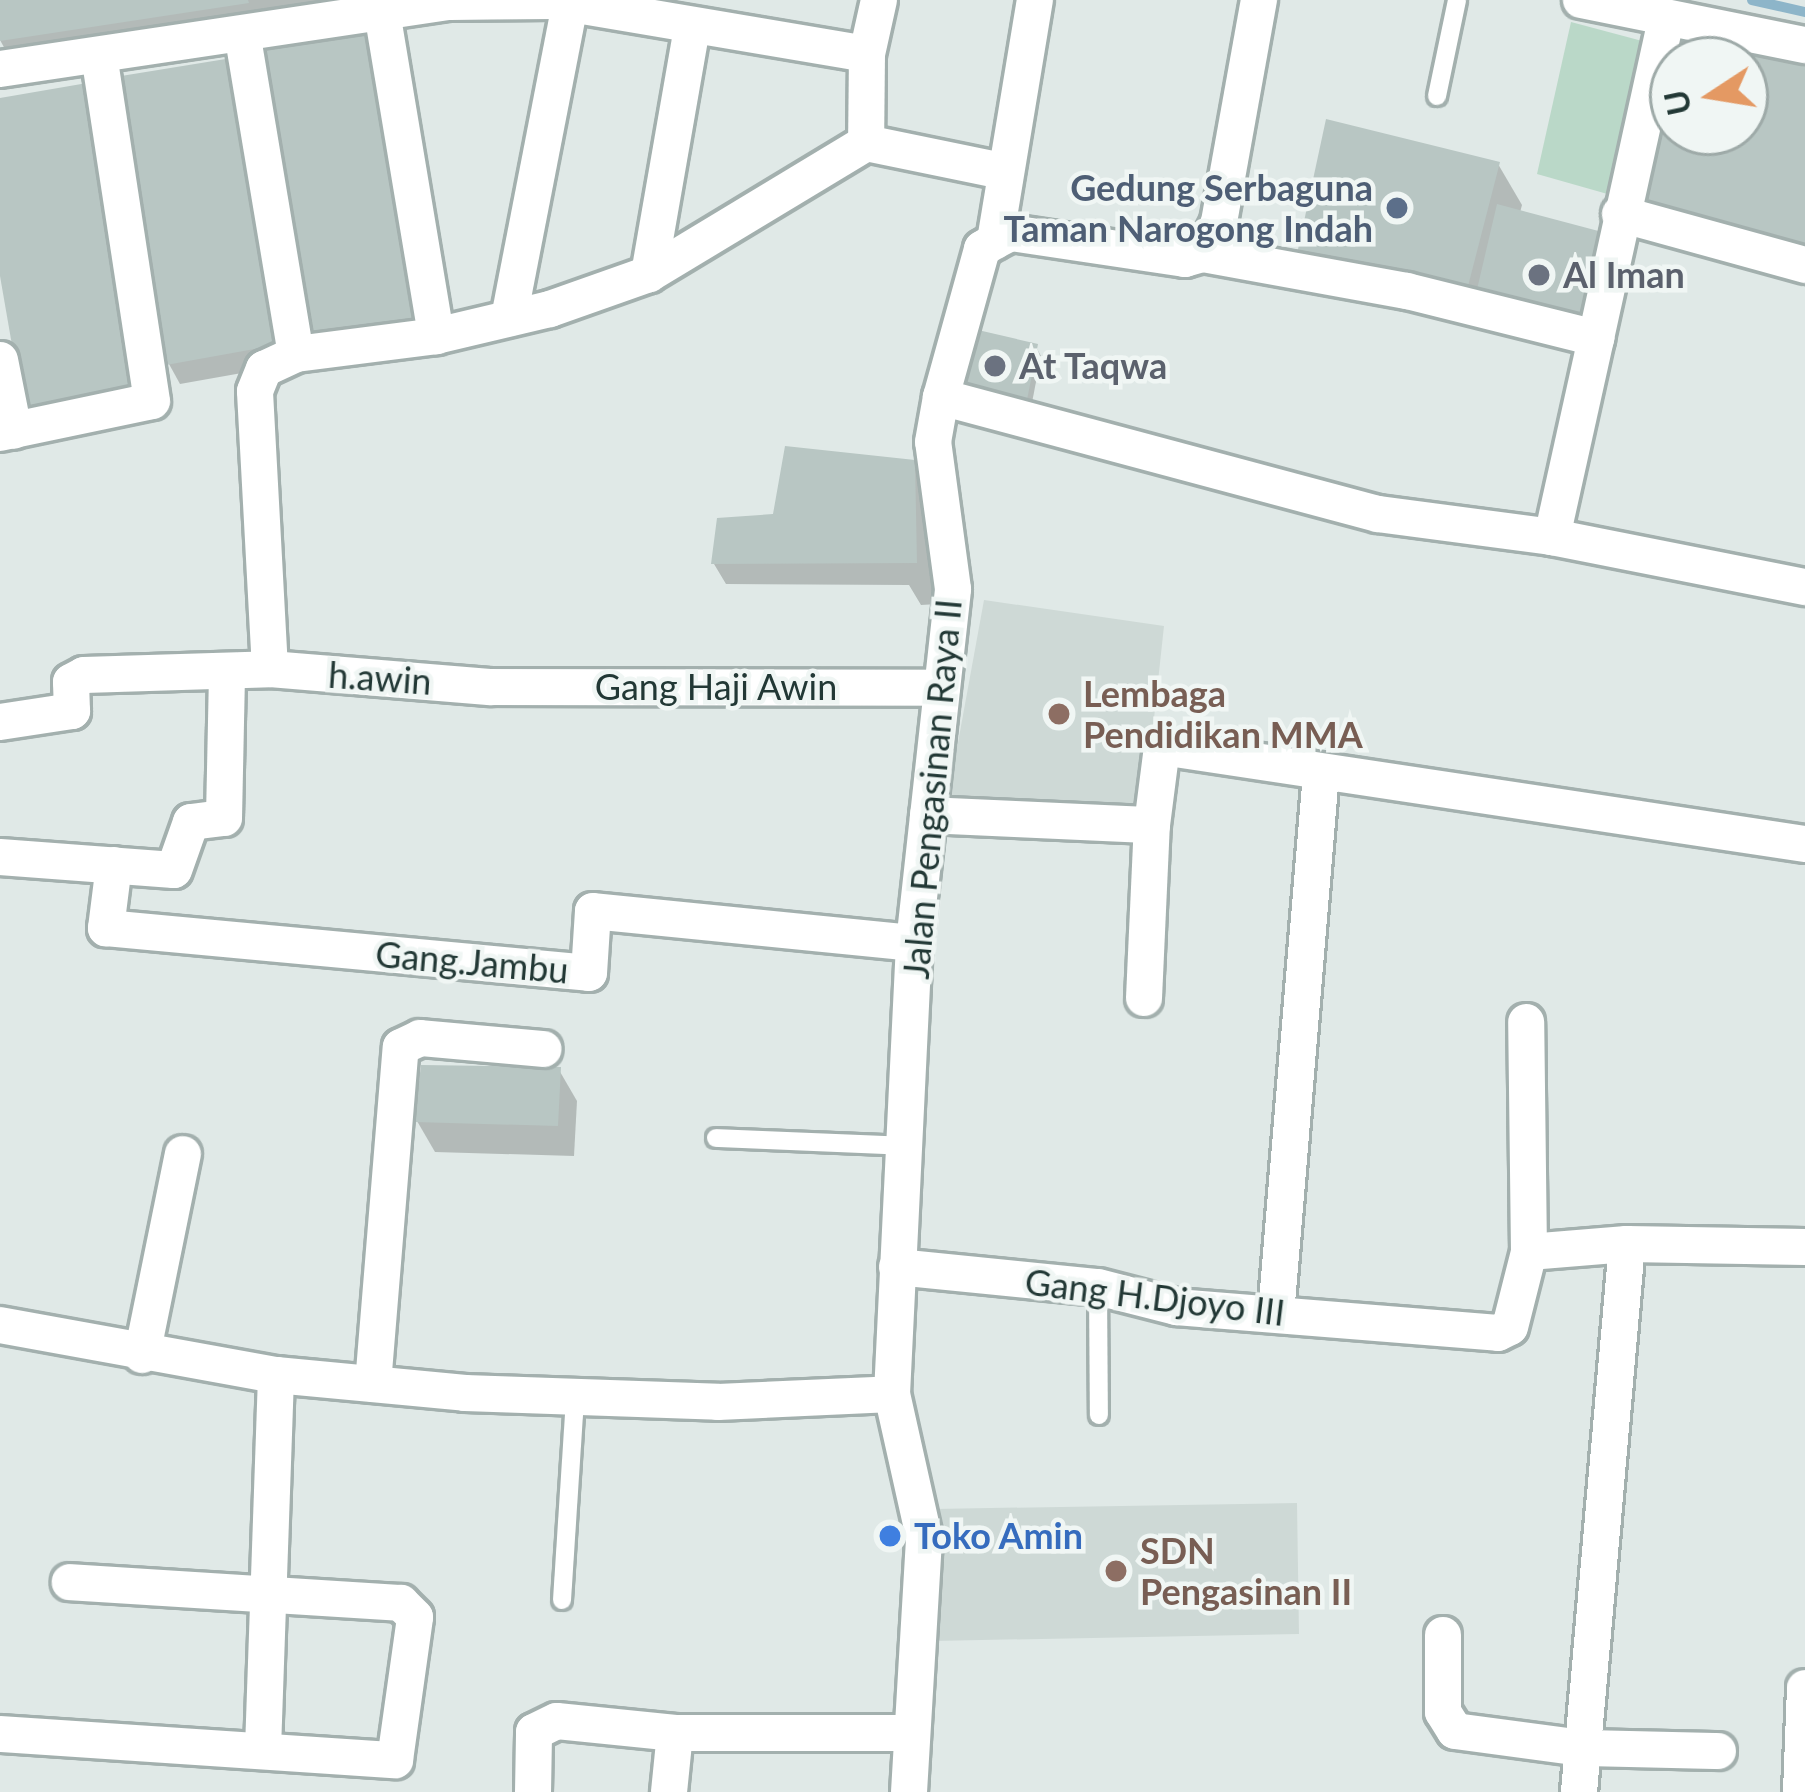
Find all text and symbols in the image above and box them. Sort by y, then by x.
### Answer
north arrow [1649,36,1769,156]
text: U [1655,87,1699,119]
place label: Gedung Serbaguna Taman Narogong Indah [1004,165,1373,250]
marker: Gedung Serbaguna Taman Narogong Indah [1384,195,1410,221]
place label: Al Iman [1563,253,1685,297]
marker: Al Iman [1526,262,1552,288]
place label: At Taqwa [1019,344,1168,388]
marker: At Taqwa [982,353,1008,379]
street label: Jalan Pengasinan Raya II [894,597,970,981]
street label: h.awin [327,653,433,703]
street label: Gang Haji Awin [594,665,838,709]
place label: Lembaga Pendidikan MMA [1083,671,1363,756]
marker: Lembaga Pendidikan MMA [1046,701,1072,727]
street label: Gang.Jambu [374,932,570,992]
street label: Gang H.Djoyo III [1023,1260,1287,1334]
place label: Toko Amin [914,1514,1084,1558]
marker: Toko Amin [877,1523,903,1549]
place label: SDN Pengasinan II [1140,1528,1352,1613]
marker: SDN Pengasinan II [1103,1558,1129,1584]

